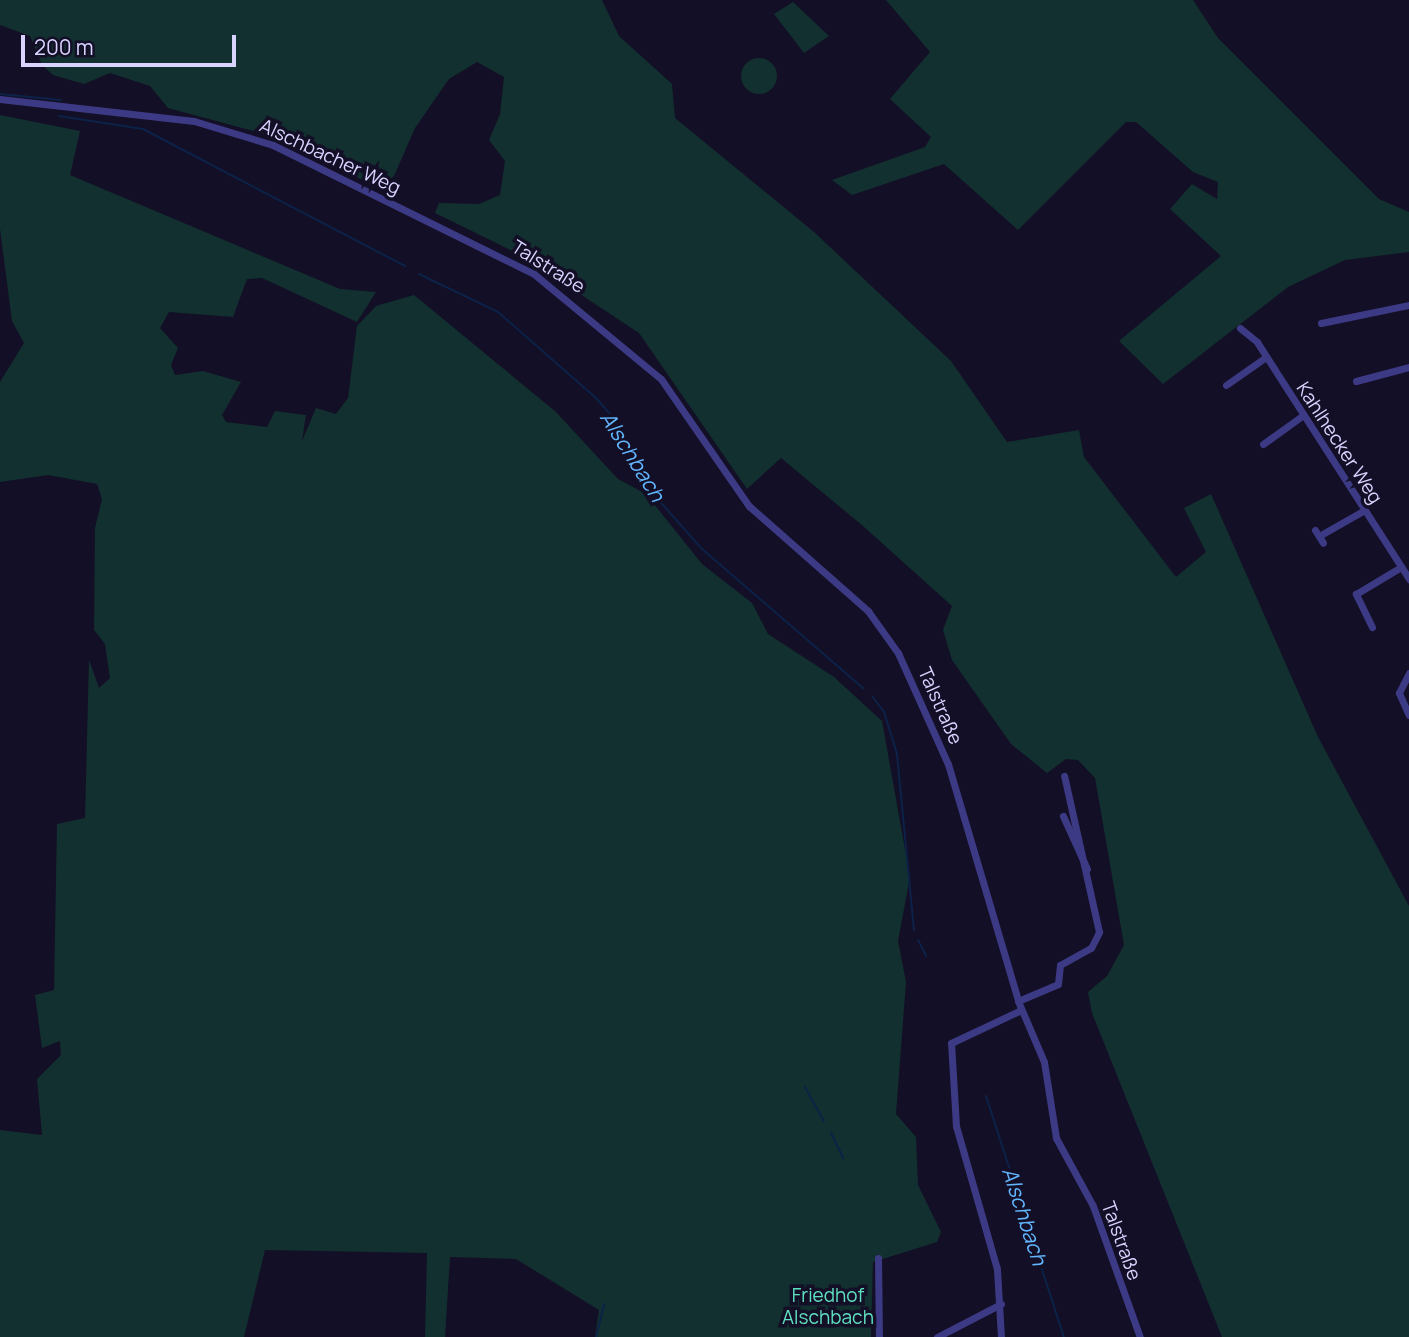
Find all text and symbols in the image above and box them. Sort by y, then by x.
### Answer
scale bar [24,21,240,65]
text: 200 m [34,33,94,61]
street label: Alschbacher Weg [256,114,404,200]
street label: Talstraße [507,236,589,298]
street label: Kahlhecker Weg [1291,378,1387,508]
water label: Alschbach [595,406,671,506]
street label: Talstraße [913,664,967,748]
water label: Alschbach [997,1164,1053,1268]
street label: Talstraße [1096,1199,1146,1283]
park label: Friedhof Alschbach [782,1285,874,1329]

